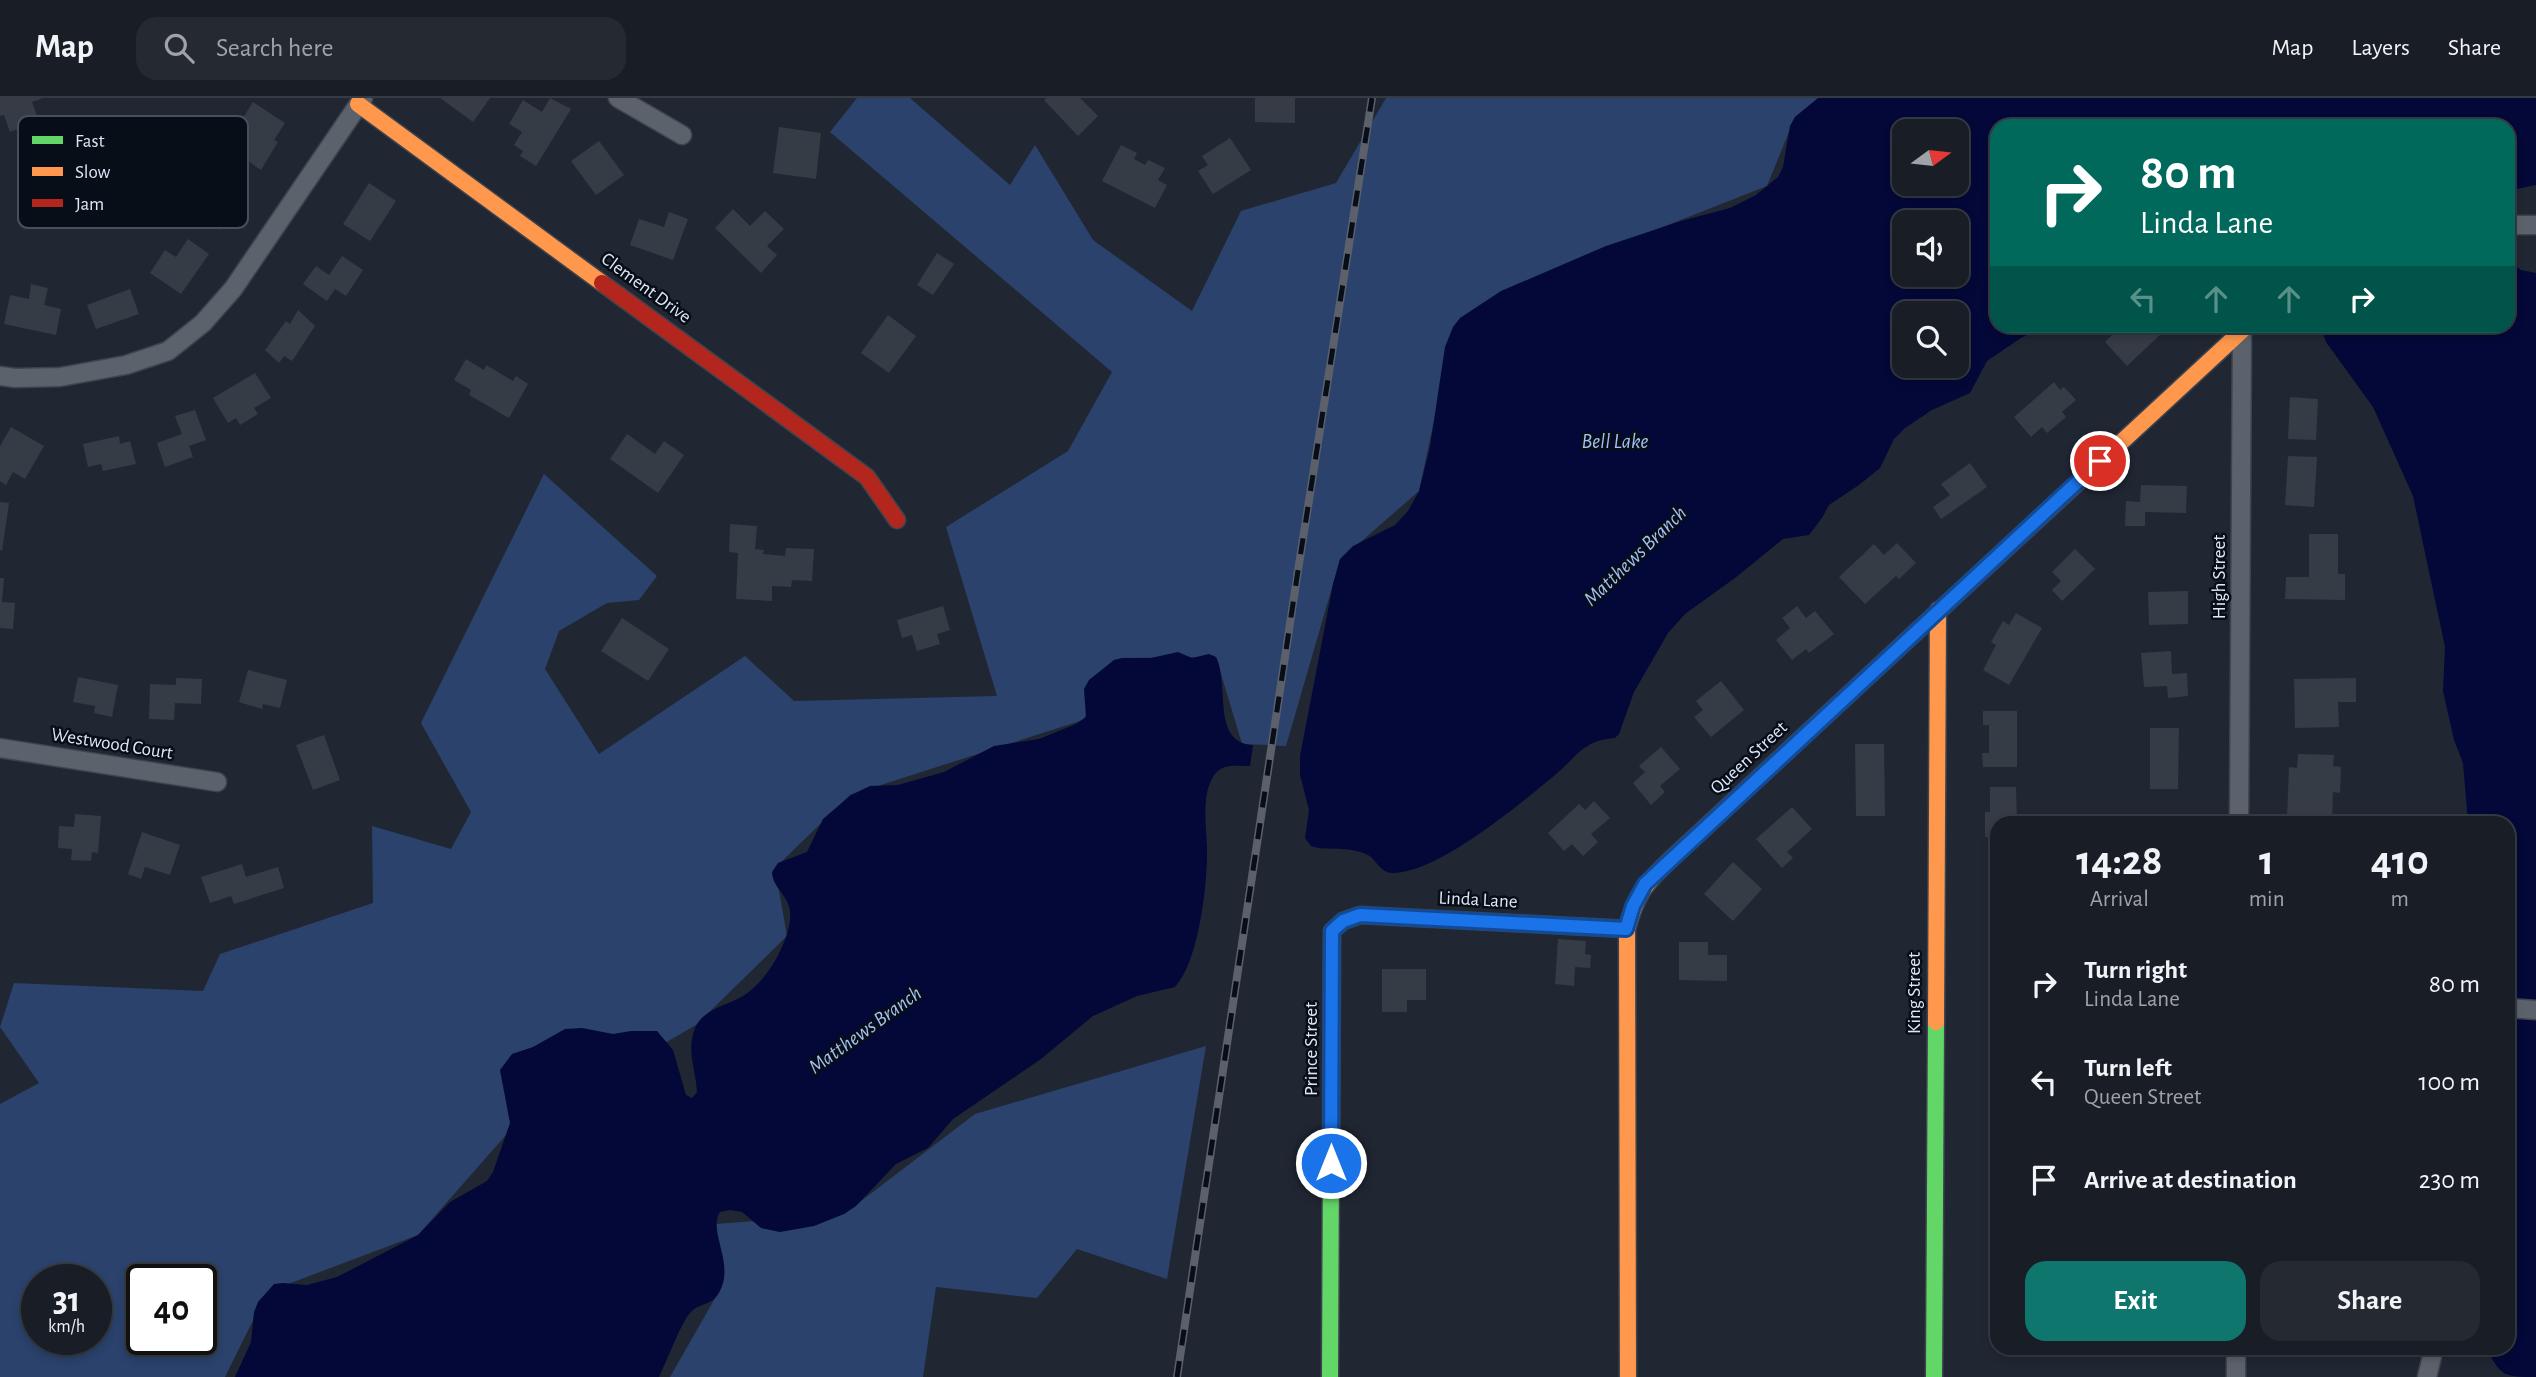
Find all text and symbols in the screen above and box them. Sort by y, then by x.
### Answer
search box [136,17,626,80]
icon: search [160,29,198,67]
text: Map [35,31,94,64]
text: Search here [216,35,334,61]
text: Map [2271,36,2313,60]
text: Layers [2351,36,2410,60]
text: Share [2448,36,2501,60]
legend [18,116,248,228]
north arrow [1892,119,1969,196]
map controls [1892,119,1969,378]
text: Fast [75,132,105,151]
icon: right [2025,147,2116,238]
text: 80 m [2140,149,2237,198]
text: Slow [75,163,111,182]
text: Jam [75,195,104,214]
text: Linda Lane [2140,207,2273,239]
button: sound [1892,210,1969,287]
street label: Clement Drive [598,249,694,327]
icon: left [2124,280,2162,318]
icon: ahead [2197,280,2235,318]
icon: ahead [2270,280,2308,318]
icon: right [2343,280,2381,318]
button: search [1892,301,1969,378]
water label: Bell Lake [1582,431,1648,452]
pin [2070,431,2130,491]
icon: arrive [2081,442,2119,480]
water label: Matthews Branch [1580,502,1690,610]
street label: High Street [2210,535,2229,619]
street label: Queen Street [1707,718,1791,798]
street label: Westwood Court [50,725,174,763]
text: 14:28 [2076,840,2163,882]
text: 1 [2259,840,2274,882]
text: 410 [2371,840,2429,882]
street label: Linda Lane [1438,888,1518,912]
text: Arrival [2090,888,2149,911]
text: min [2249,888,2285,911]
text: m [2391,888,2409,911]
street label: King Street [1905,952,1924,1034]
text: Turn right [2084,957,2187,983]
icon: right [2025,965,2063,1003]
text: 80 m [2429,971,2480,997]
water label: Matthews Branch [805,982,925,1078]
text: Linda Lane [2084,988,2180,1011]
street label: Prince Street [1302,1002,1321,1096]
text: Turn left [2084,1055,2172,1081]
icon: left [2025,1063,2063,1101]
text: 100 m [2419,1069,2480,1095]
text: Queen Street [2084,1086,2201,1109]
position arrow [1294,1126,1368,1200]
icon: arrive [2025,1161,2063,1199]
text: Arrive at destination [2084,1167,2297,1193]
text: 230 m [2419,1167,2480,1193]
button: Exit [2025,1261,2246,1341]
button: Share [2260,1261,2480,1341]
speed limit sign: 40 [126,1264,217,1355]
text: 31 [53,1283,80,1318]
text: km/h [48,1318,85,1336]

